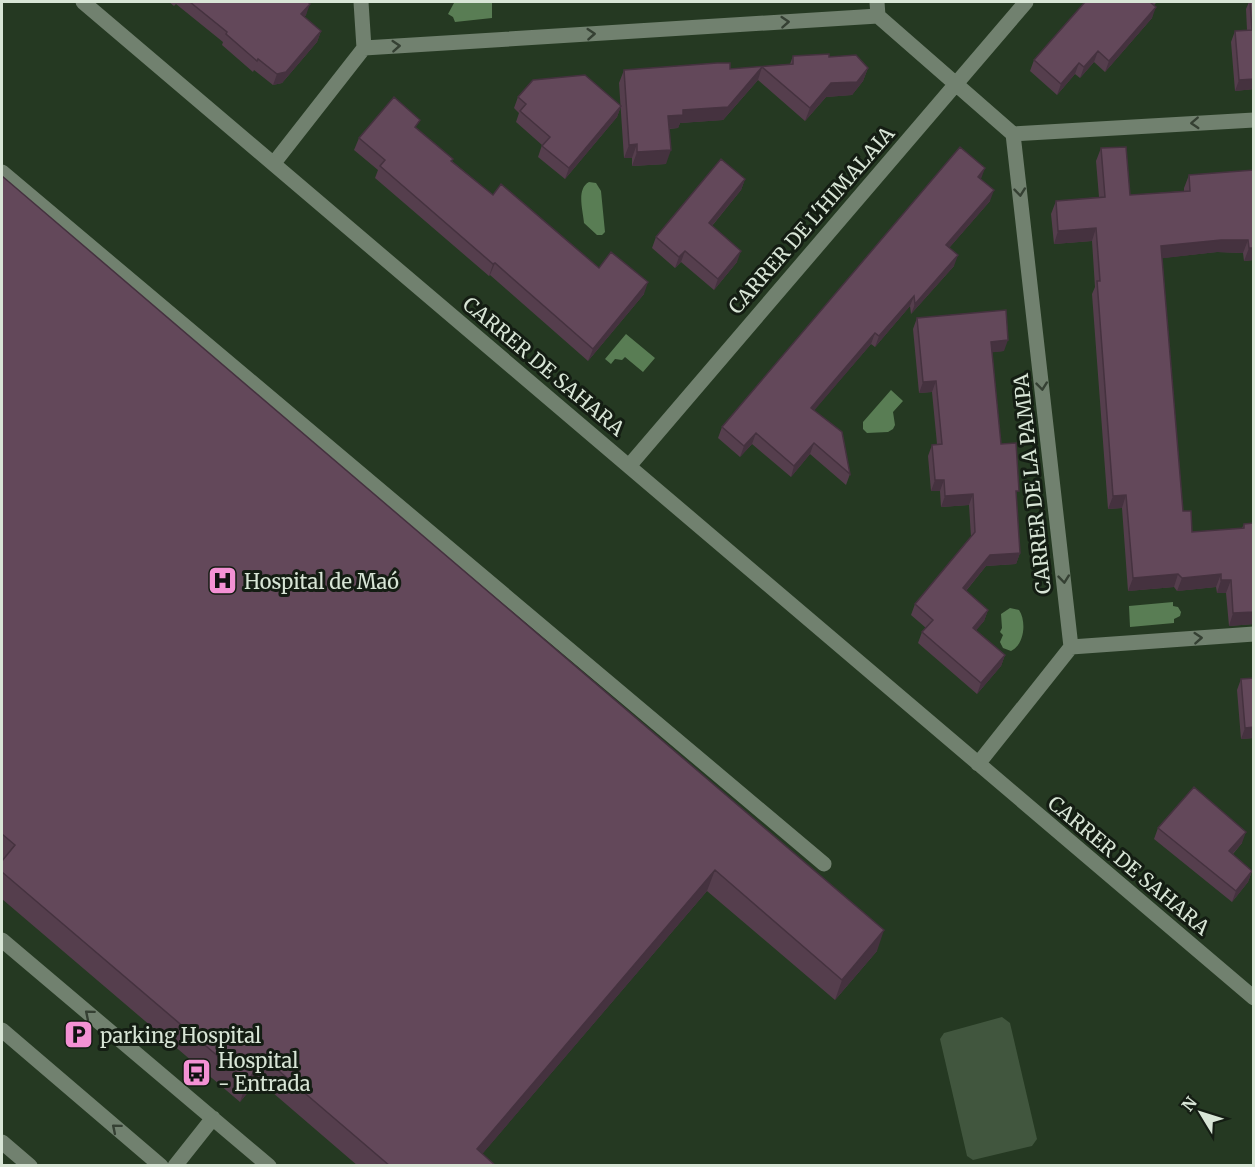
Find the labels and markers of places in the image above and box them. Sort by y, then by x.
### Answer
hospital icon: Hospital de Maó [207,565,239,597]
place label: Hospital de Maó [244,569,399,594]
parking icon: parking Hospital [63,1019,95,1051]
place label: parking Hospital [100,1023,261,1048]
place label: Hospital - Entrada [218,1048,311,1096]
bus stop icon: Hospital - Entrada [181,1056,213,1088]

